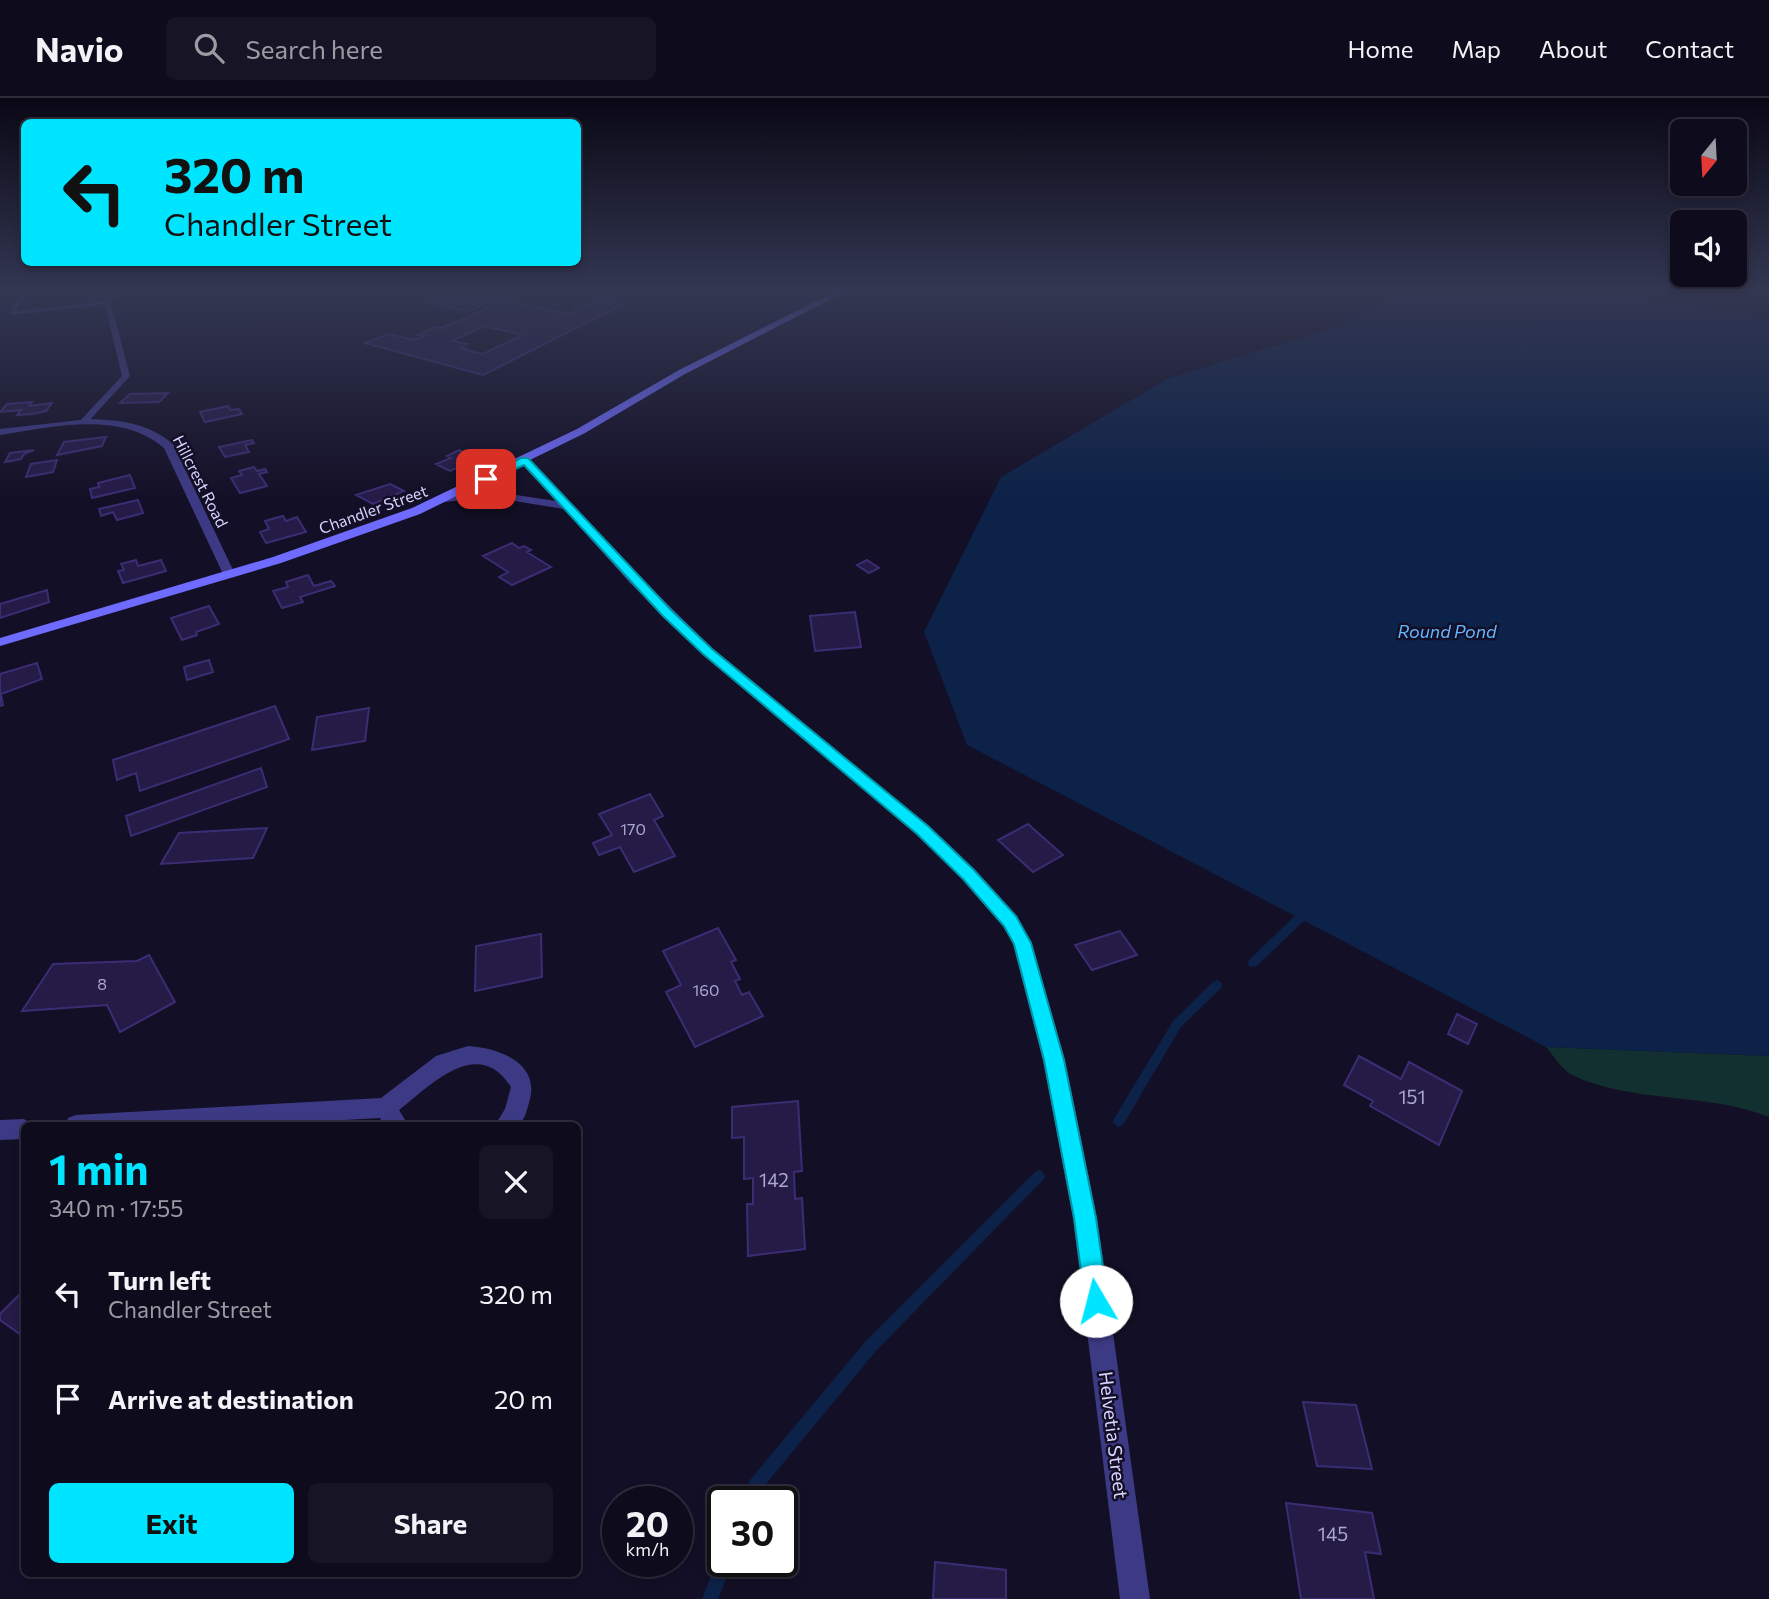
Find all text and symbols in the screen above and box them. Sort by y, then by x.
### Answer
search box [166,17,656,80]
text: Navio [35,28,124,69]
icon: search [190,29,228,67]
text: Search here [246,33,383,64]
text: Home [1348,34,1414,63]
text: Map [1452,34,1501,63]
text: About [1539,34,1607,63]
text: Contact [1645,34,1734,63]
north arrow [1670,119,1746,196]
map controls [1670,119,1747,287]
text: 320 m [164,143,305,203]
icon: left [49,147,140,238]
text: Chandler Street [164,203,392,243]
button: sound [1670,210,1747,287]
street label: Hillcrest Road [170,432,232,530]
pin [456,449,516,509]
icon: arrive [467,460,505,498]
street label: Chandler Street [316,480,430,537]
water label: Round Pond [1398,620,1497,642]
house number: 170 [620,819,646,838]
house number: 8 [97,974,107,993]
house number: 160 [693,980,720,999]
house number: 151 [1398,1085,1426,1108]
text: 1 min [49,1142,149,1194]
button: close [479,1145,553,1219]
house number: 142 [759,1168,789,1191]
text: 340 m · 17:55 [49,1194,183,1222]
text: Turn left [108,1264,211,1295]
position arrow [1059,1264,1133,1338]
icon: left [49,1275,87,1313]
text: 320 m [479,1278,553,1309]
text: Chandler Street [108,1295,272,1323]
street label: Helvetia Street [1095,1370,1133,1500]
icon: arrive [49,1380,87,1418]
text: Arrive at destination [108,1383,354,1414]
text: 20 m [494,1383,553,1414]
button: Exit [49,1483,294,1563]
button: Share [308,1483,553,1563]
speed limit sign: 30 [707,1486,798,1577]
text: 20 [626,1501,669,1544]
house number: 145 [1318,1522,1348,1545]
text: km/h [626,1538,669,1560]

